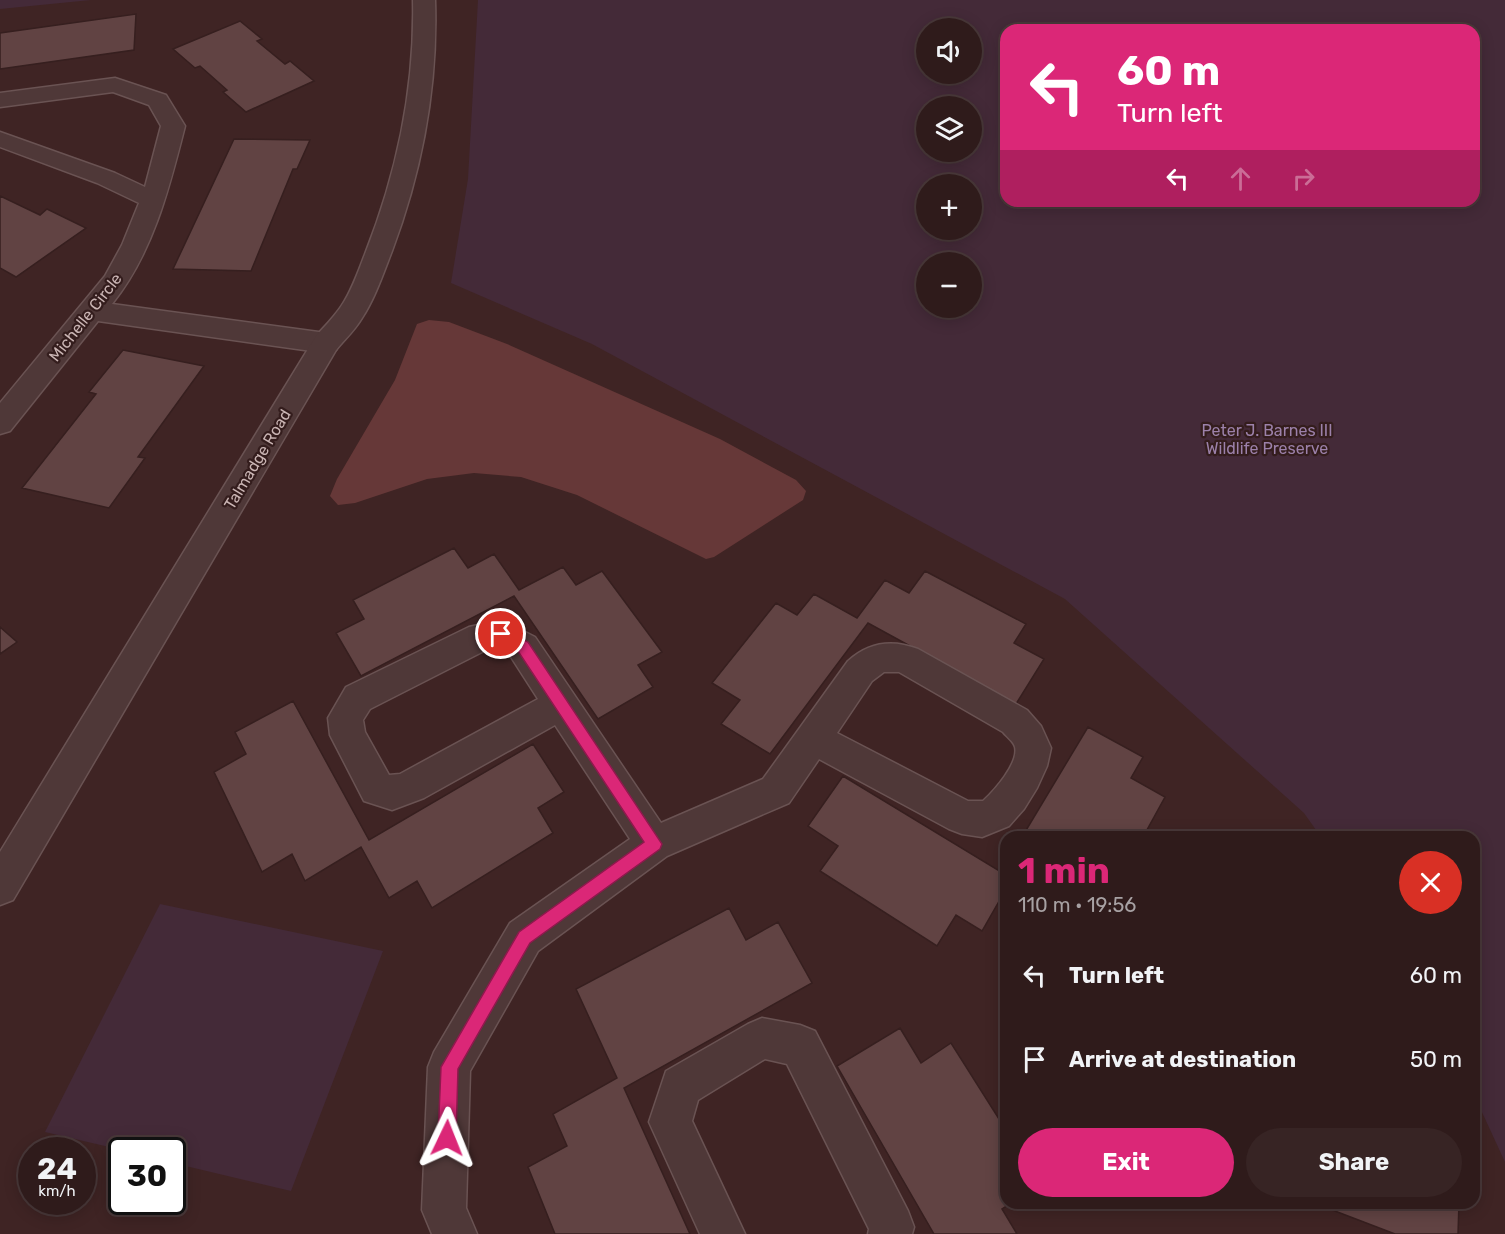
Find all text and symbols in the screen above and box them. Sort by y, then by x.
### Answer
map controls [916,18,982,318]
button: sound [916,18,982,84]
text: 60 m [1117,46,1220,96]
icon: left [1018,48,1096,126]
button: layers [916,96,982,162]
text: Turn left [1117,97,1222,129]
icon: left [1161,162,1194,195]
icon: ahead [1224,162,1257,195]
icon: right [1287,162,1320,195]
button: + [916,174,982,240]
button: − [916,252,982,318]
street label: Michelle Circle [45,269,126,365]
street label: Talmadge Road [220,406,295,513]
park label: Peter J. Barnes III Wildlife Preserve [1201,421,1333,458]
pin [475,608,526,659]
icon: arrive [484,617,517,650]
text: 1 min [1018,849,1110,892]
button: close [1399,851,1462,914]
text: 110 m · 19:56 [1018,893,1136,917]
icon: left [1018,959,1051,992]
text: Turn left [1069,962,1164,989]
text: 60 m [1410,962,1462,989]
icon: arrive [1018,1043,1051,1076]
text: Arrive at destination [1069,1046,1296,1073]
text: 50 m [1410,1046,1462,1073]
position arrow [415,1106,479,1170]
button: Exit [1018,1128,1234,1197]
button: Share [1246,1128,1462,1197]
speed limit sign: 30 [108,1137,186,1215]
text: 24 [37,1151,77,1187]
text: km/h [38,1182,76,1200]

